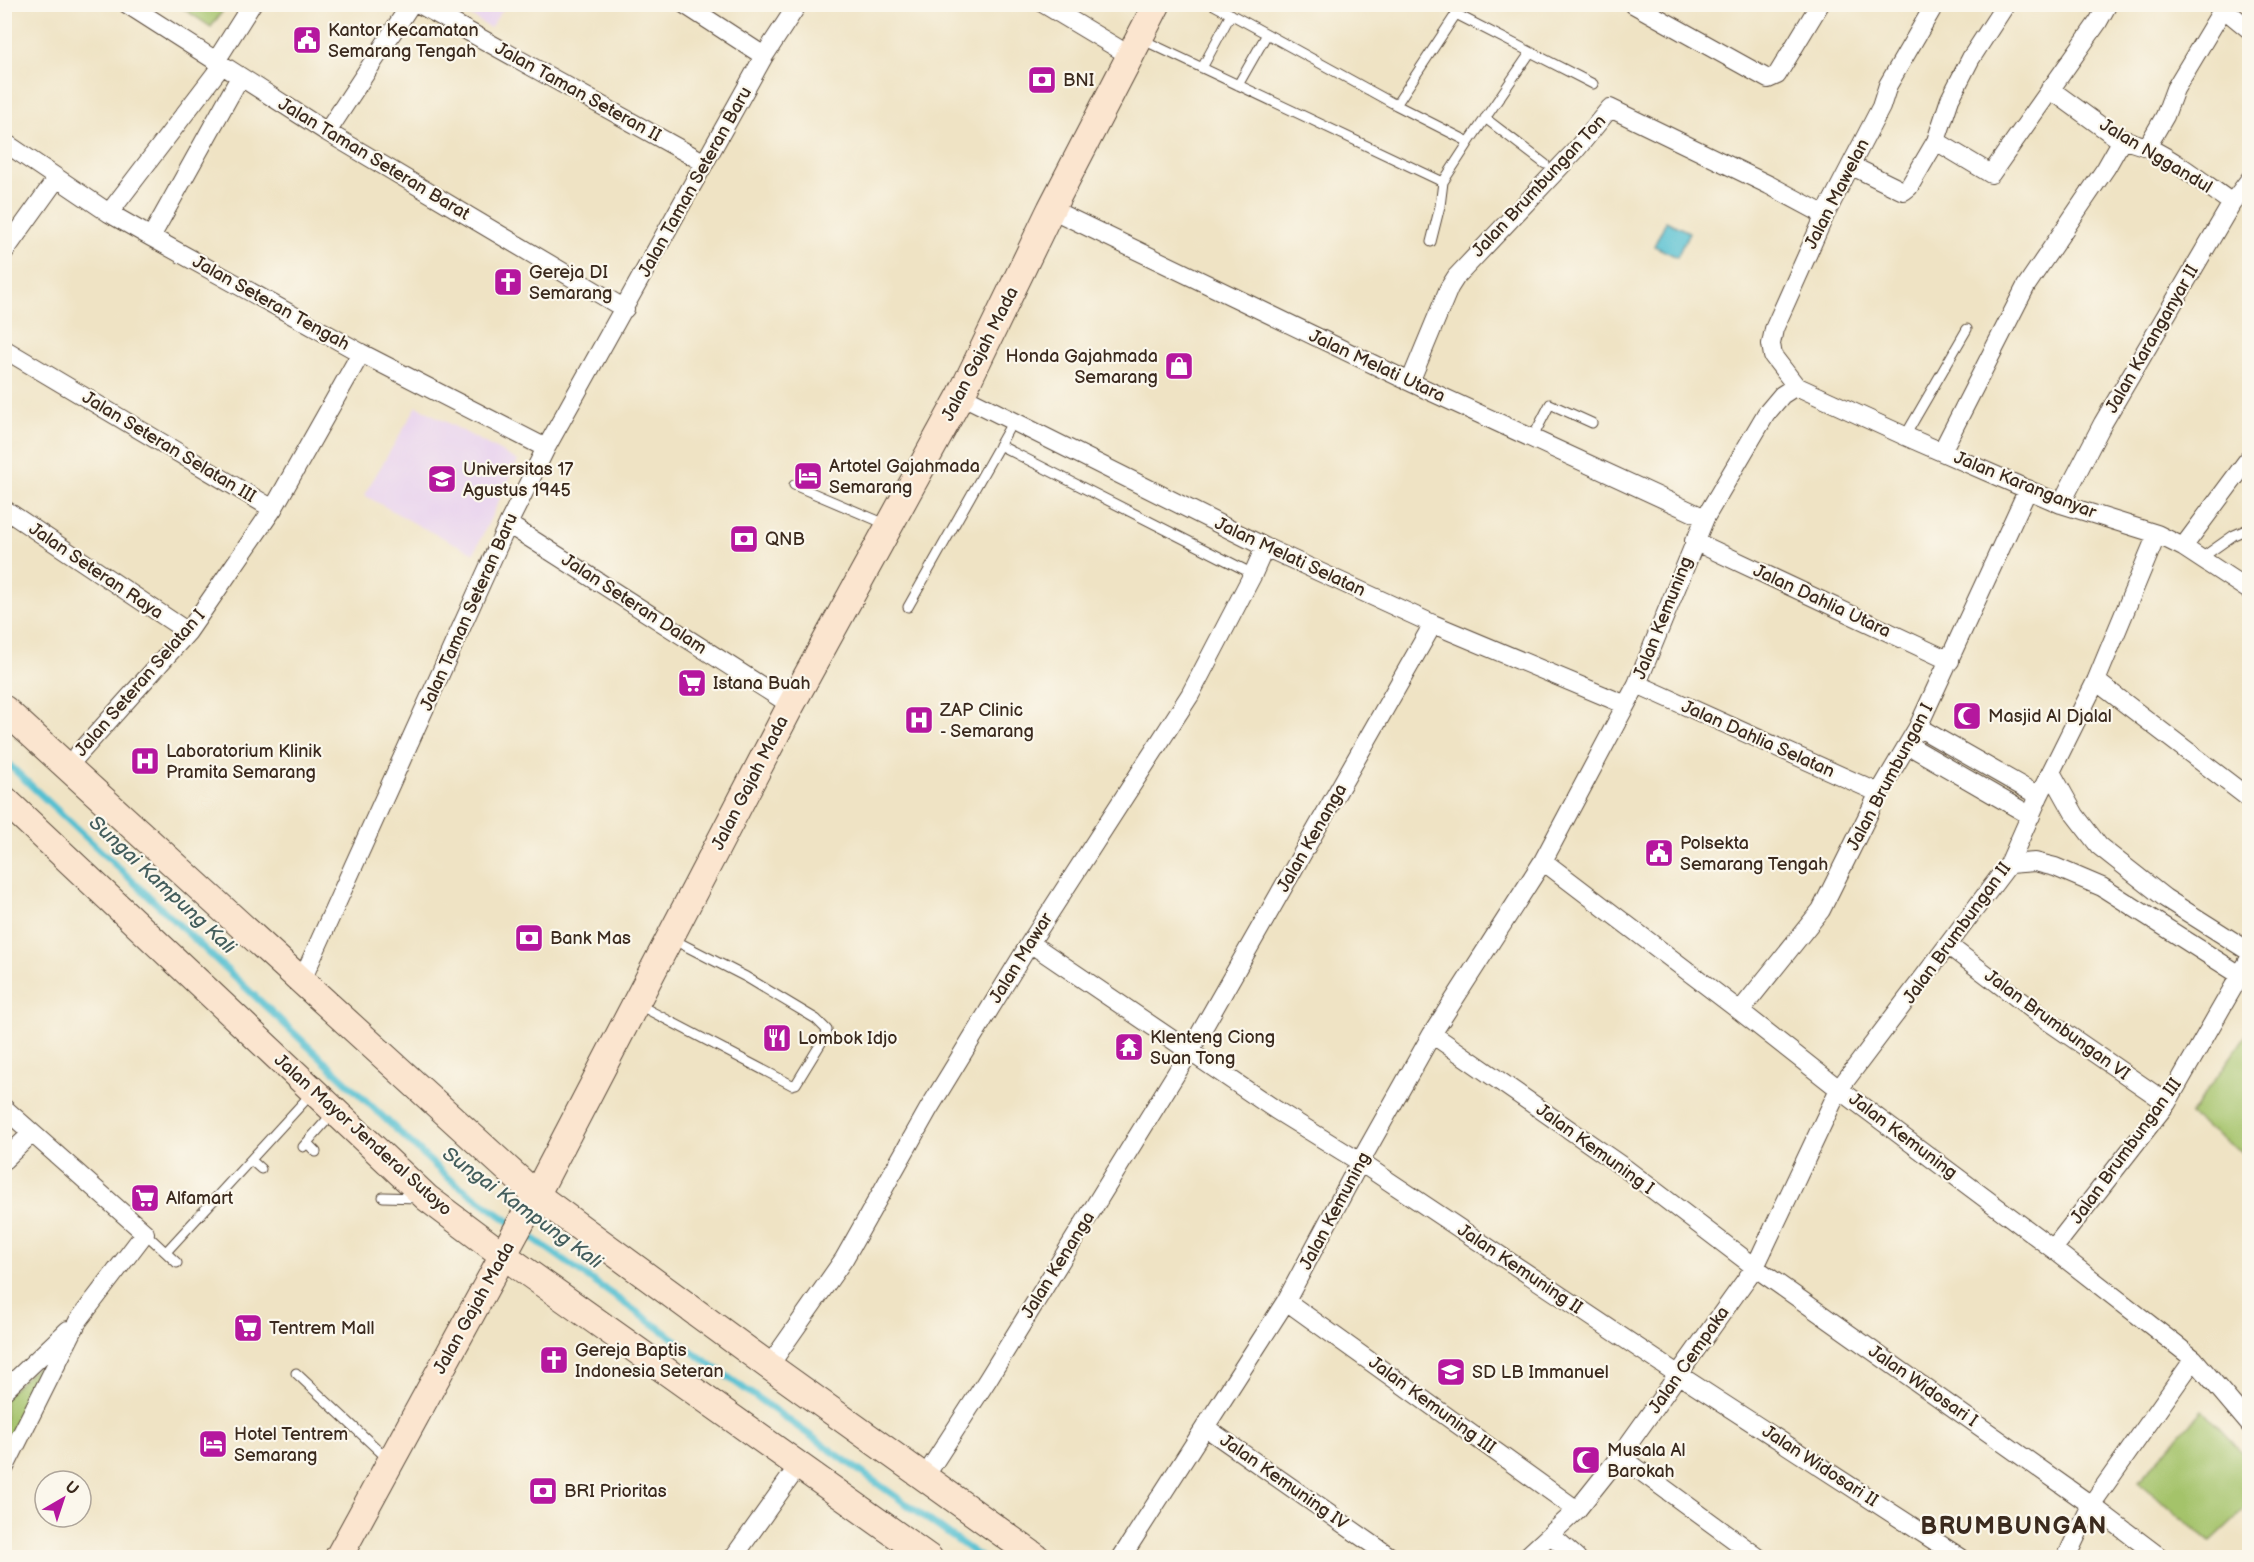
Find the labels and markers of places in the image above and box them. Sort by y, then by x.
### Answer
place label: Kantor Kecamatan Semarang Tengah [328,20,479,62]
public building icon: Kantor Kecamatan Semarang Tengah [291,24,323,56]
bank icon: BNI [1026,64,1058,96]
place label: BNI [1063,70,1094,91]
place label: Gereja DI Semarang [529,262,613,304]
church icon: Gereja DI Semarang [492,266,524,298]
place label: Honda Gajahmada Semarang [1005,346,1158,388]
shop icon: Honda Gajahmada Semarang [1163,350,1195,382]
place label: Artotel Gajahmada Semarang [829,456,980,498]
place label: Universitas 17 Agustus 1945 [463,459,574,501]
hotel icon: Artotel Gajahmada Semarang [792,460,824,492]
school or university icon: Universitas 17 Agustus 1945 [426,463,458,495]
bank icon: QNB [728,523,760,555]
place label: QNB [765,529,805,550]
supermarket icon: Istana Buah [676,667,708,699]
place label: Istana Buah [713,673,810,694]
place label: ZAP Clinic - Semarang [939,700,1034,742]
mosque icon: Masjid Al Djalal [1951,700,1983,732]
hospital icon: ZAP Clinic - Semarang [903,704,935,736]
place label: Masjid Al Djalal [1988,706,2112,727]
place label: Laboratorium Klinik Pramita Semarang [166,741,322,783]
hospital icon: Laboratorium Klinik Pramita Semarang [129,745,161,777]
place label: Polsekta Semarang Tengah [1680,833,1828,875]
public building icon: Polsekta Semarang Tengah [1643,837,1675,869]
bank icon: Bank Mas [513,922,545,954]
place label: Bank Mas [550,928,631,949]
restaurant icon: Lombok Idjo [761,1022,793,1054]
place label: Klenteng Ciong Suan Tong [1150,1027,1275,1069]
place label: Lombok Idjo [798,1028,898,1049]
temple icon: Klenteng Ciong Suan Tong [1113,1031,1145,1063]
supermarket icon: Alfamart [129,1182,161,1214]
place label: Alfamart [166,1188,234,1209]
supermarket icon: Tentrem Mall [232,1312,264,1344]
place label: Tentrem Mall [269,1318,375,1339]
place label: Gereja Baptis Indonesia Seteran [575,1340,724,1382]
church icon: Gereja Baptis Indonesia Seteran [538,1344,570,1376]
school or university icon: SD LB Immanuel [1435,1356,1467,1388]
place label: SD LB Immanuel [1472,1362,1609,1383]
place label: Hotel Tentrem Semarang [234,1424,348,1466]
hotel icon: Hotel Tentrem Semarang [197,1428,229,1460]
place label: Musala Al Barokah [1607,1440,1686,1482]
mosque icon: Musala Al Barokah [1570,1444,1602,1476]
bank icon: BRI Prioritas [527,1475,559,1507]
place label: BRI Prioritas [564,1481,667,1502]

